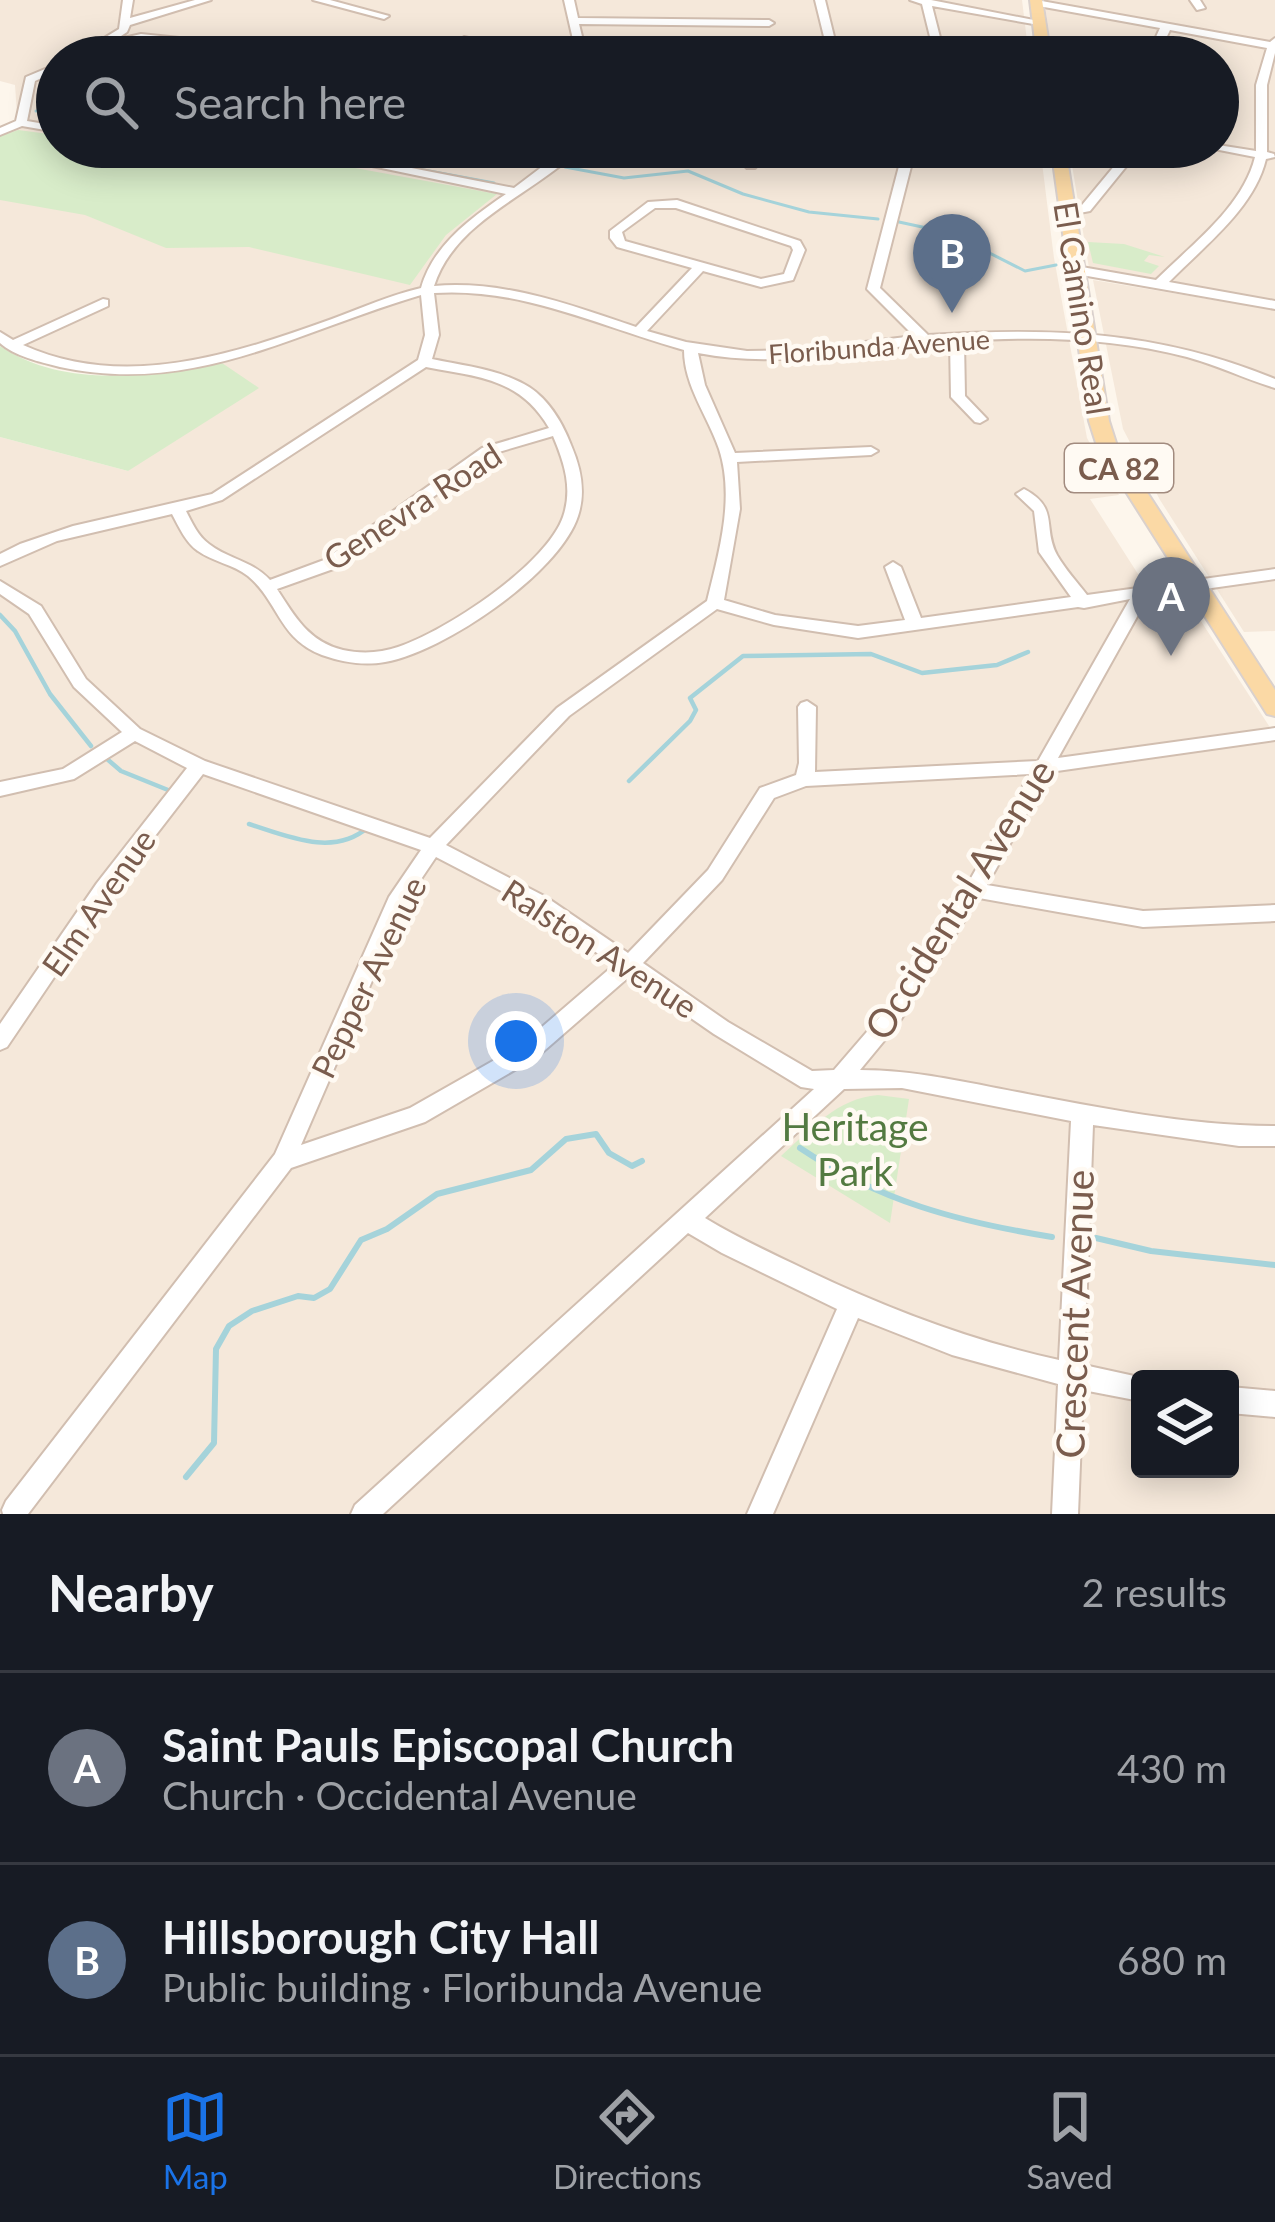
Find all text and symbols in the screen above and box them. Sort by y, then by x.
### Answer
search box [36,36,1239,168]
icon: search [78,69,144,135]
text: Search here [174,75,406,129]
street label: El Camino Real [1046,198,1120,418]
pin: B [913,214,991,313]
street label: Floribunda Avenue [767,322,991,370]
street label: Genevra Road [316,434,508,578]
road number: CA 82 [1065,444,1173,492]
pin: A [1132,557,1210,656]
street label: Occidental Avenue [854,750,1064,1048]
street label: Elm Avenue [33,821,163,983]
street label: Pepper Avenue [302,870,434,1084]
street label: Ralston Avenue [495,870,705,1026]
your location [486,1011,546,1071]
park label: Heritage Park [781,1103,929,1194]
street label: Crescent Avenue [1046,1169,1102,1459]
map controls [1131,1370,1239,1478]
button: layers [1131,1370,1239,1478]
text: Nearby [48,1562,214,1623]
text: 2 results [1082,1569,1227,1615]
text: Saint Pauls Episcopal Church [162,1718,734,1772]
text: A [73,1745,101,1791]
text: 430 m [1117,1745,1227,1791]
text: Church · Occidental Avenue [162,1772,637,1818]
text: Hillsborough City Hall [162,1910,600,1964]
text: B [74,1937,100,1983]
text: 680 m [1117,1937,1227,1983]
text: Public building · Floribunda Avenue [162,1964,762,2010]
tab: Map [162,2084,228,2196]
tab: Directions [553,2084,702,2196]
tab: Saved [1026,2084,1113,2196]

